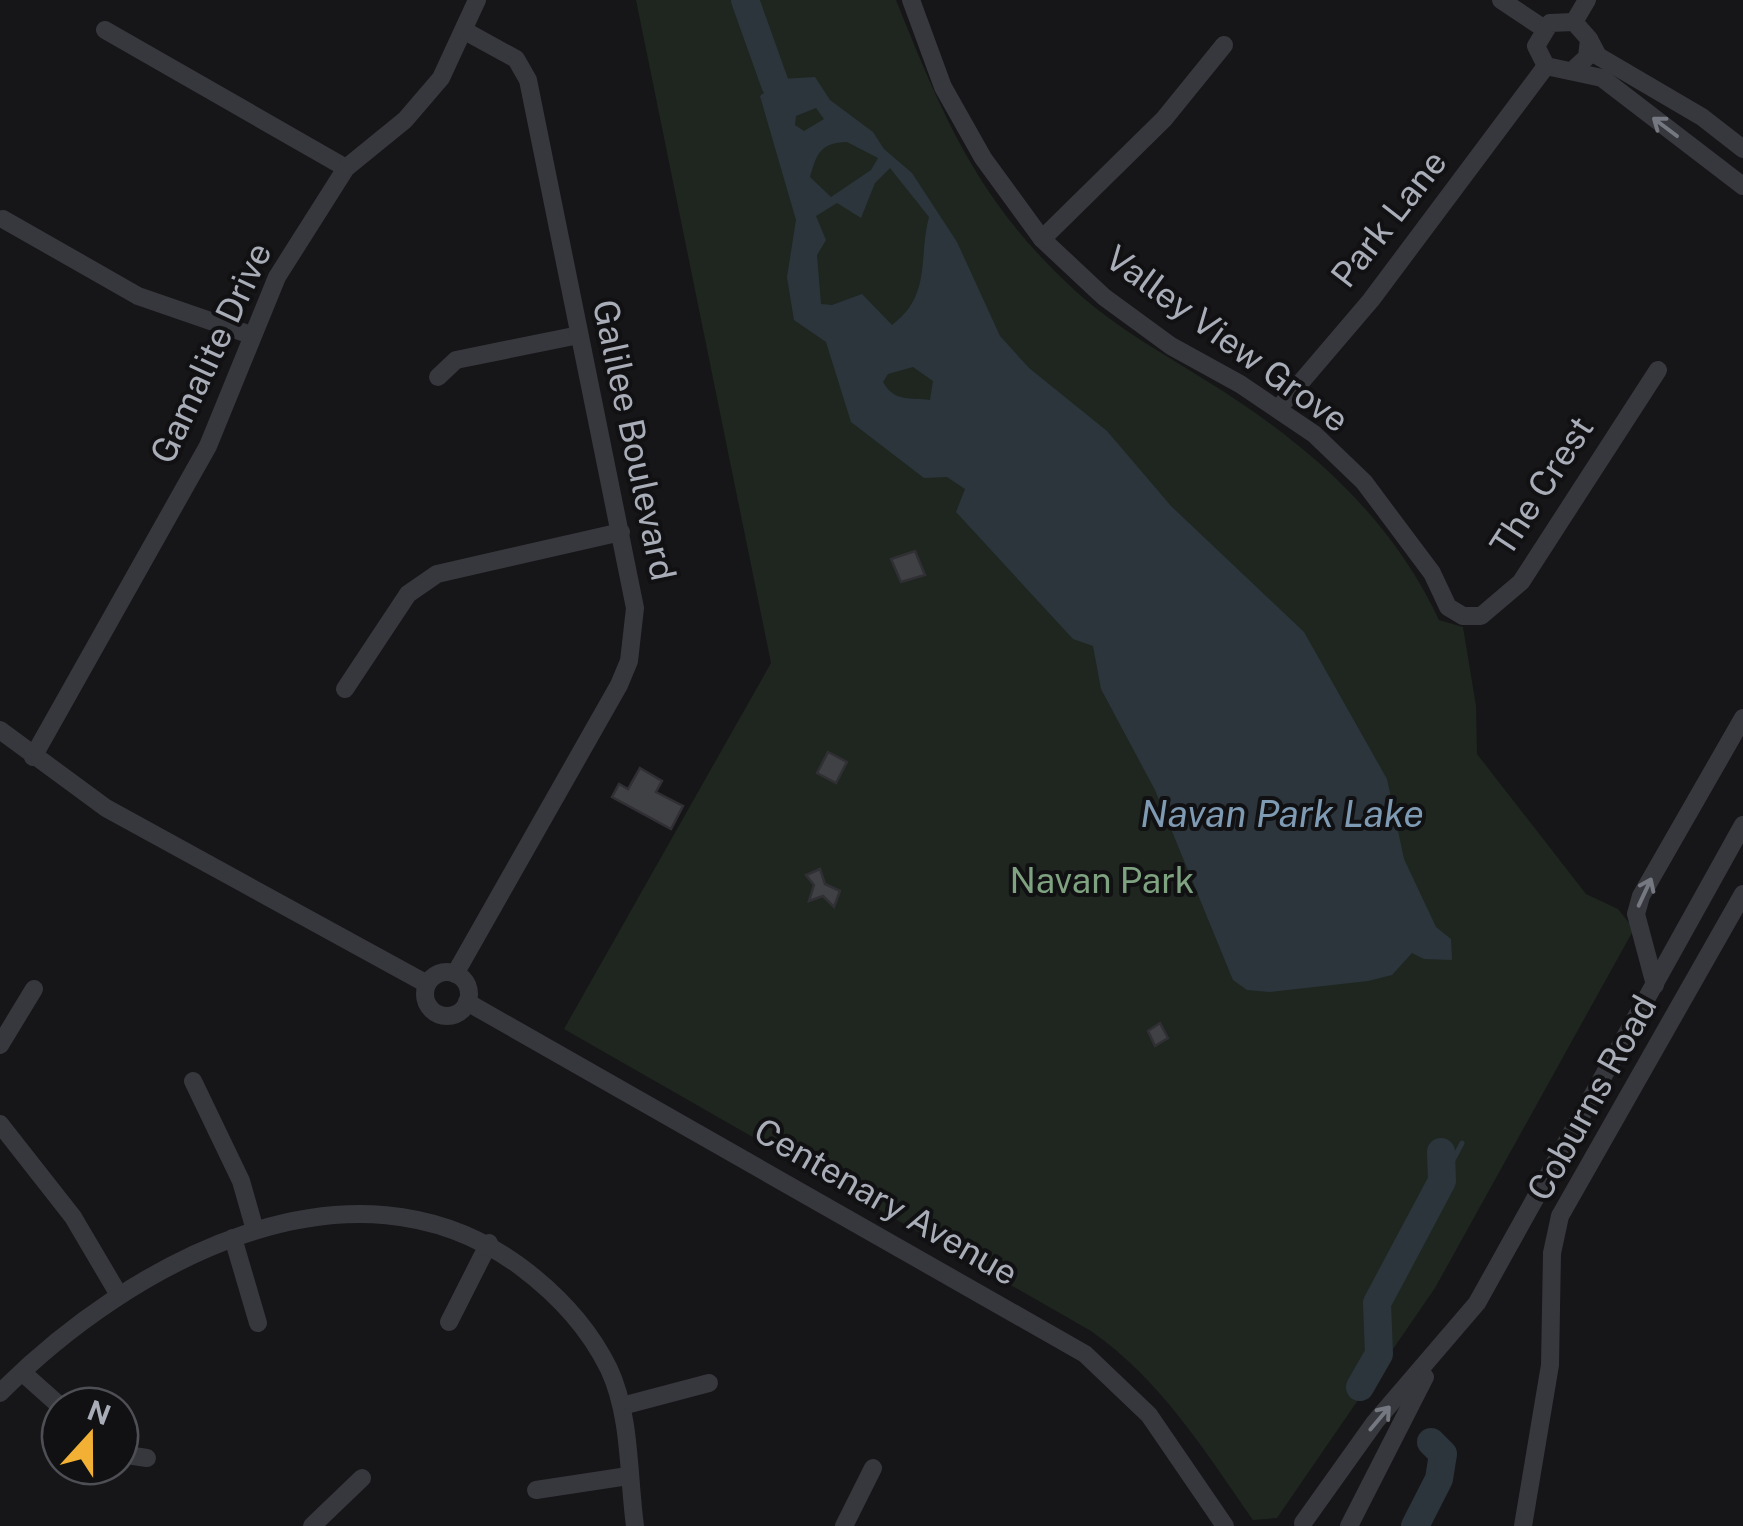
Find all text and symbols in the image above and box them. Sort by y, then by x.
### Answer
one-way arrow [1652,116,1679,137]
street label: Park Lane [1323,142,1455,295]
street label: Gamalite Drive [142,236,280,470]
street label: Valley View Grove [1098,237,1357,440]
street label: Galilee Boulevard [585,296,684,584]
street label: The Crest [1482,409,1602,563]
water label: Navan Park Lake [1140,791,1424,836]
park label: Navan Park [1010,860,1194,901]
one-way arrow [1637,877,1655,908]
street label: Coburns Road [1518,988,1665,1207]
street label: Centenary Avenue [747,1110,1025,1294]
north arrow [40,1386,140,1486]
text: N [83,1393,115,1432]
one-way arrow [1368,1405,1390,1431]

